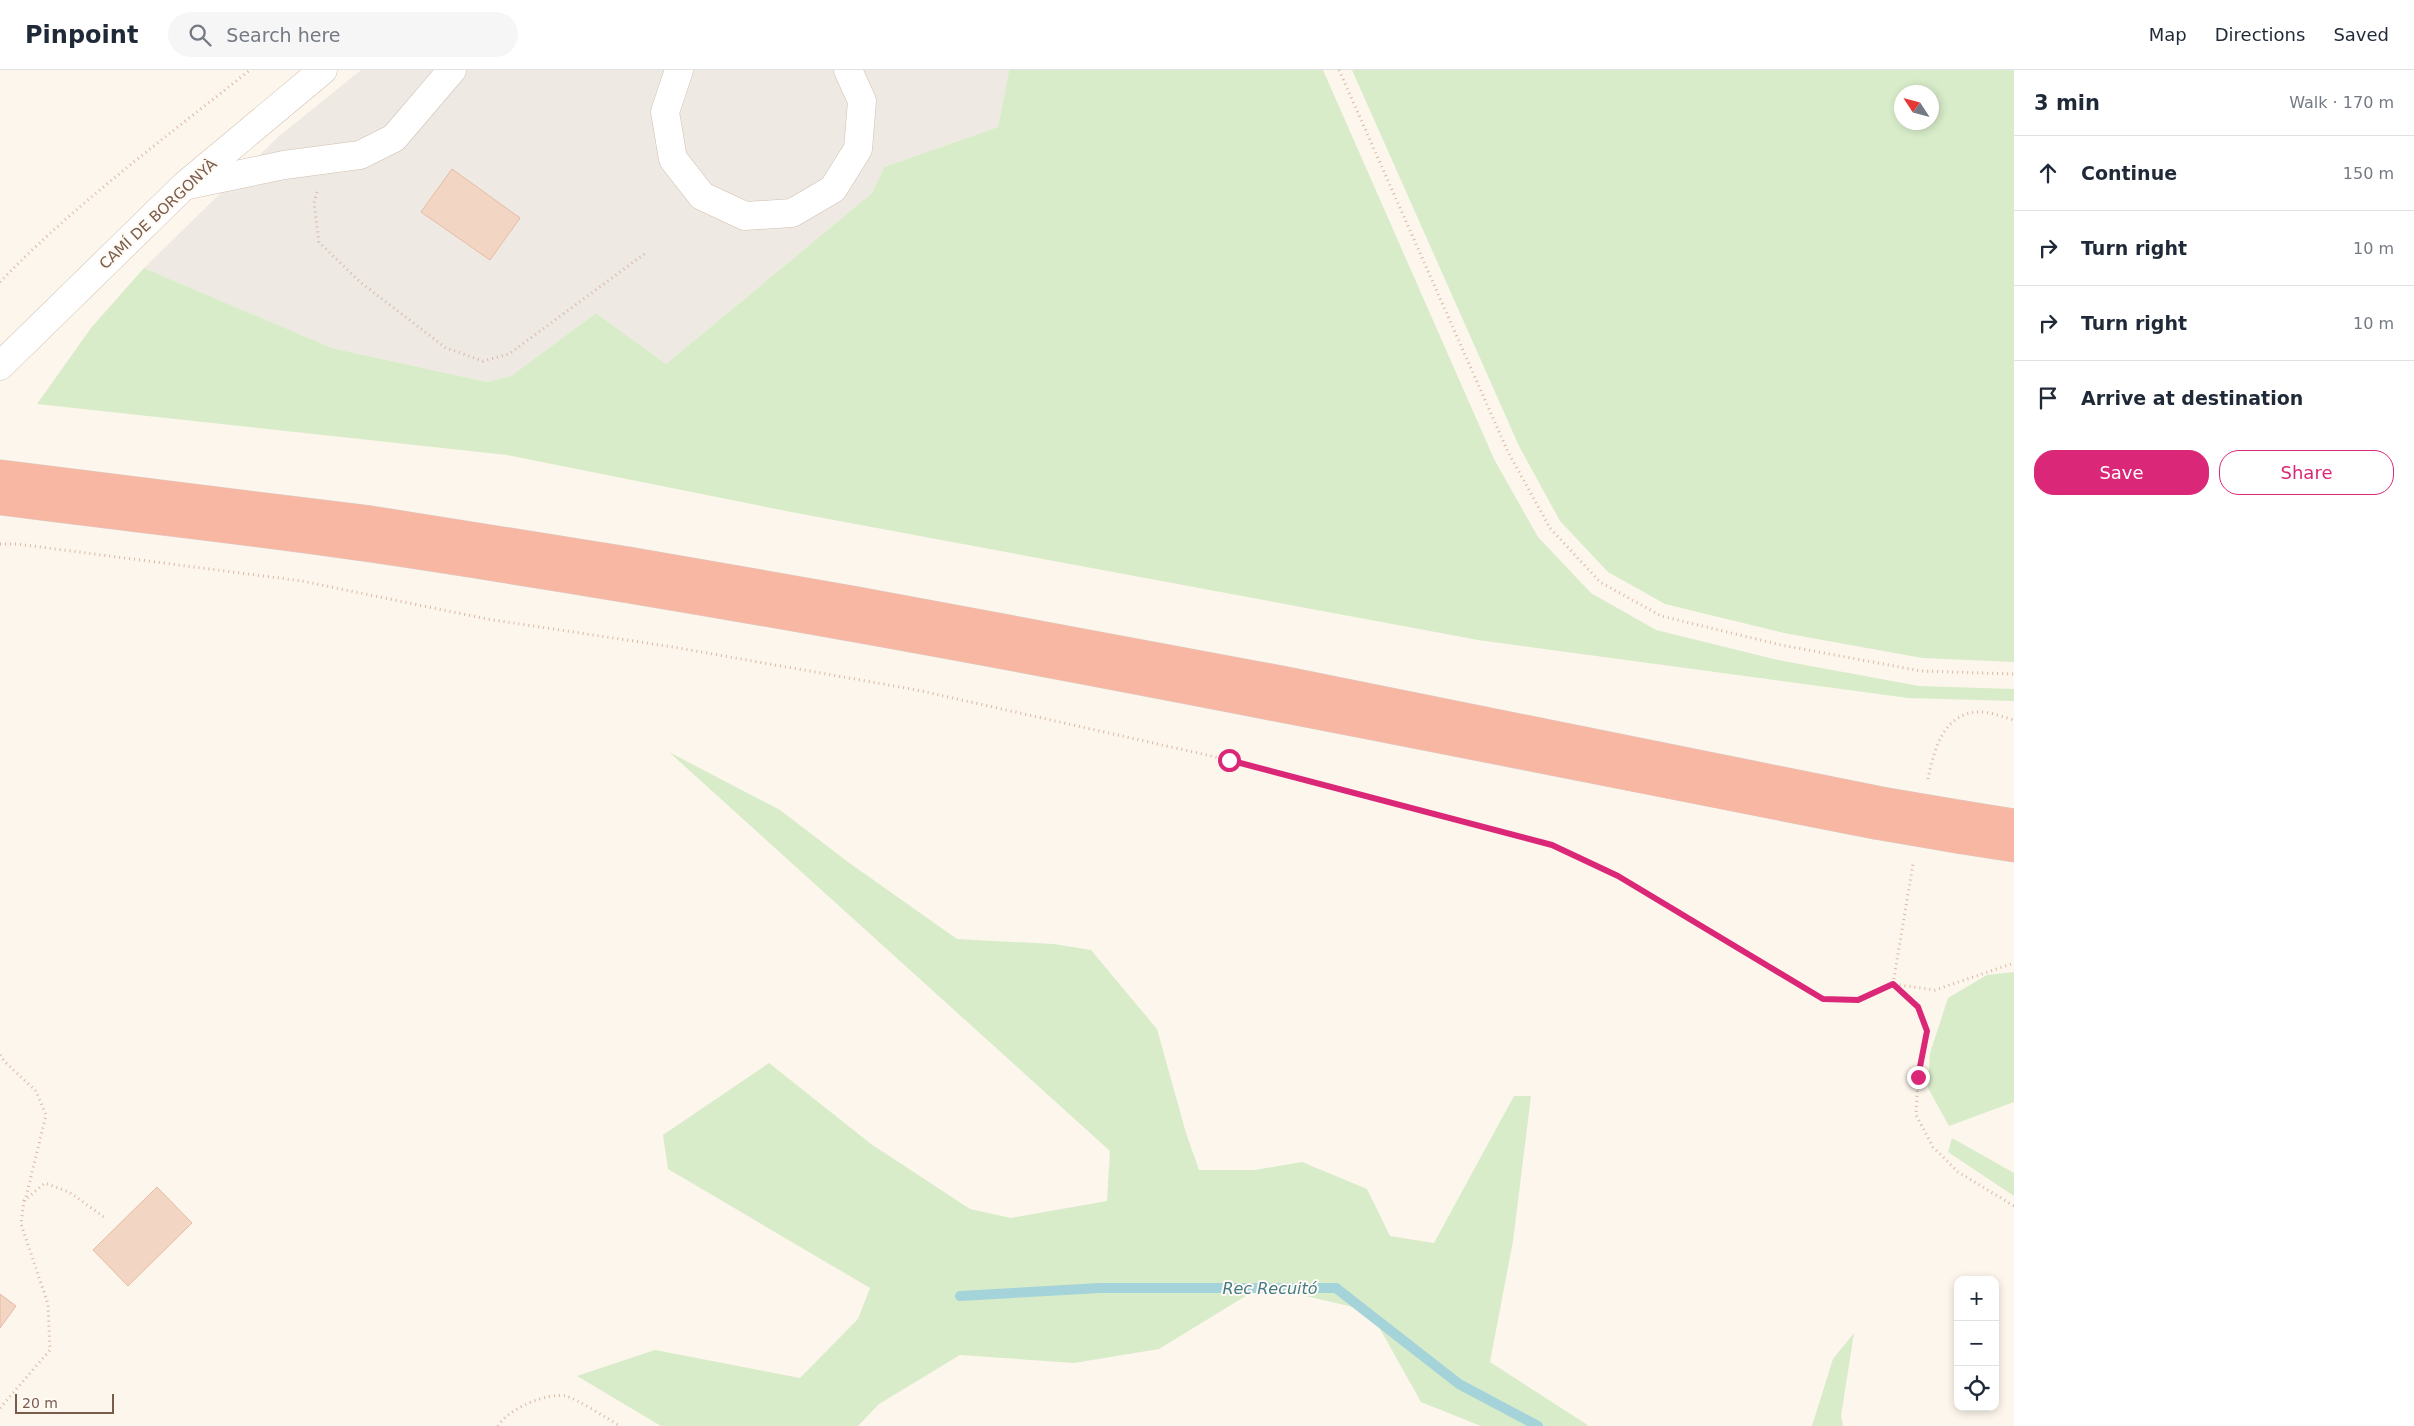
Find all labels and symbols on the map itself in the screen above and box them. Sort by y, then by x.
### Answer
north arrow [1894,85,1939,130]
street label: CAMÍ DE BORGONYÀ [95,154,221,273]
route start [1218,749,1241,772]
route end [1907,1066,1930,1089]
water label: Rec Recuitó [1222,1279,1318,1298]
scale bar [15,1391,114,1414]

